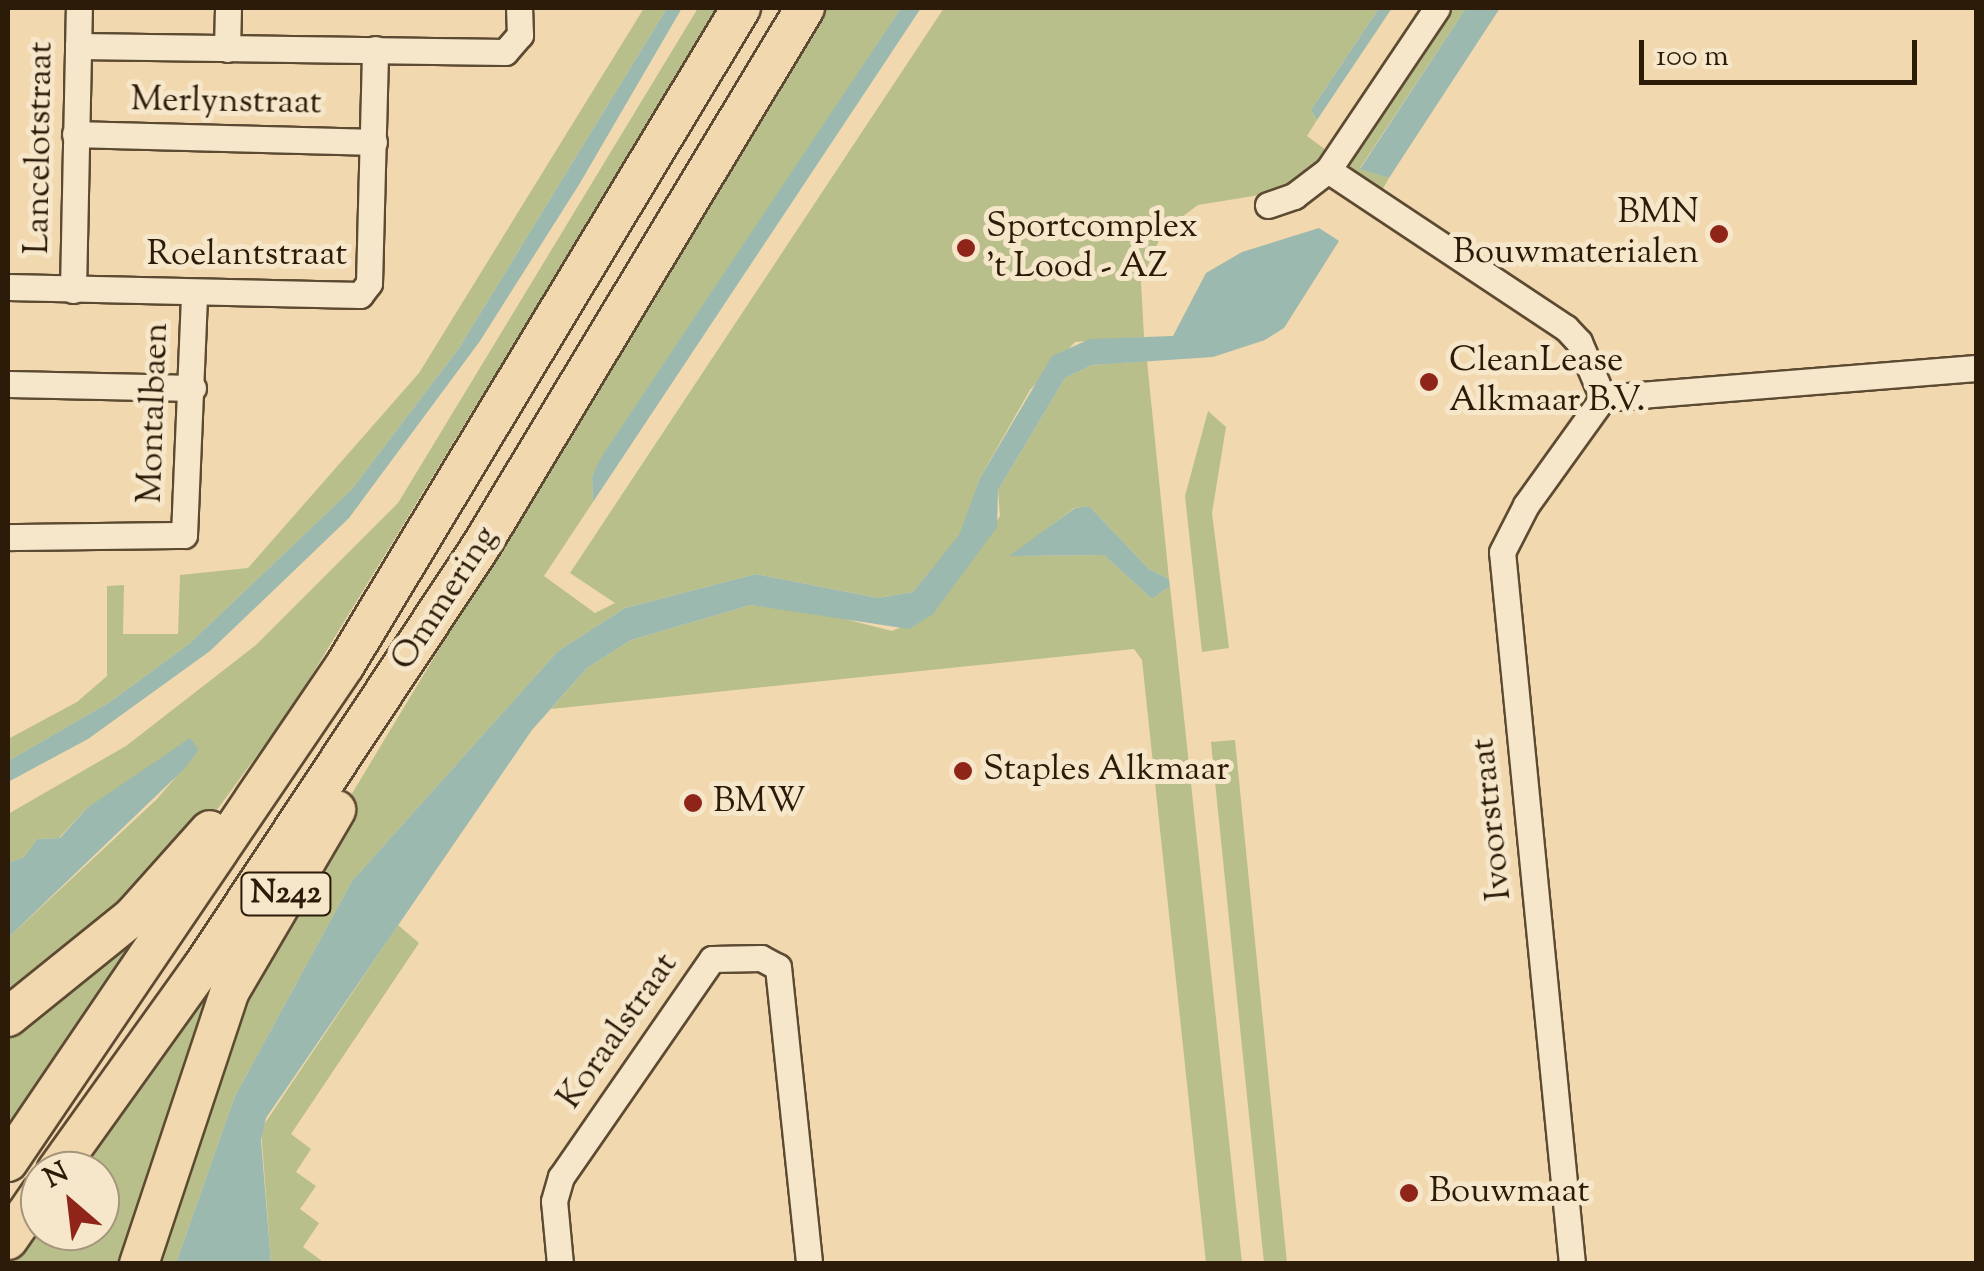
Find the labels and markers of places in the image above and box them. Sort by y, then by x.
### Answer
place label: BMN Bouwmaterialen [1453,193,1699,275]
place label: Sportcomplex 't Lood - AZ [986,207,1198,289]
marker: BMN Bouwmaterialen [1708,223,1730,245]
marker: Sportcomplex 't Lood - AZ [955,237,977,259]
place label: CleanLease Alkmaar B.V. [1449,341,1645,423]
marker: CleanLease Alkmaar B.V. [1418,371,1440,393]
place label: Staples Alkmaar [983,750,1229,792]
marker: Staples Alkmaar [952,760,974,782]
place label: BMW [713,782,806,824]
marker: BMW [682,792,704,814]
place label: Bouwmaat [1429,1172,1589,1214]
marker: Bouwmaat [1398,1182,1420,1204]

